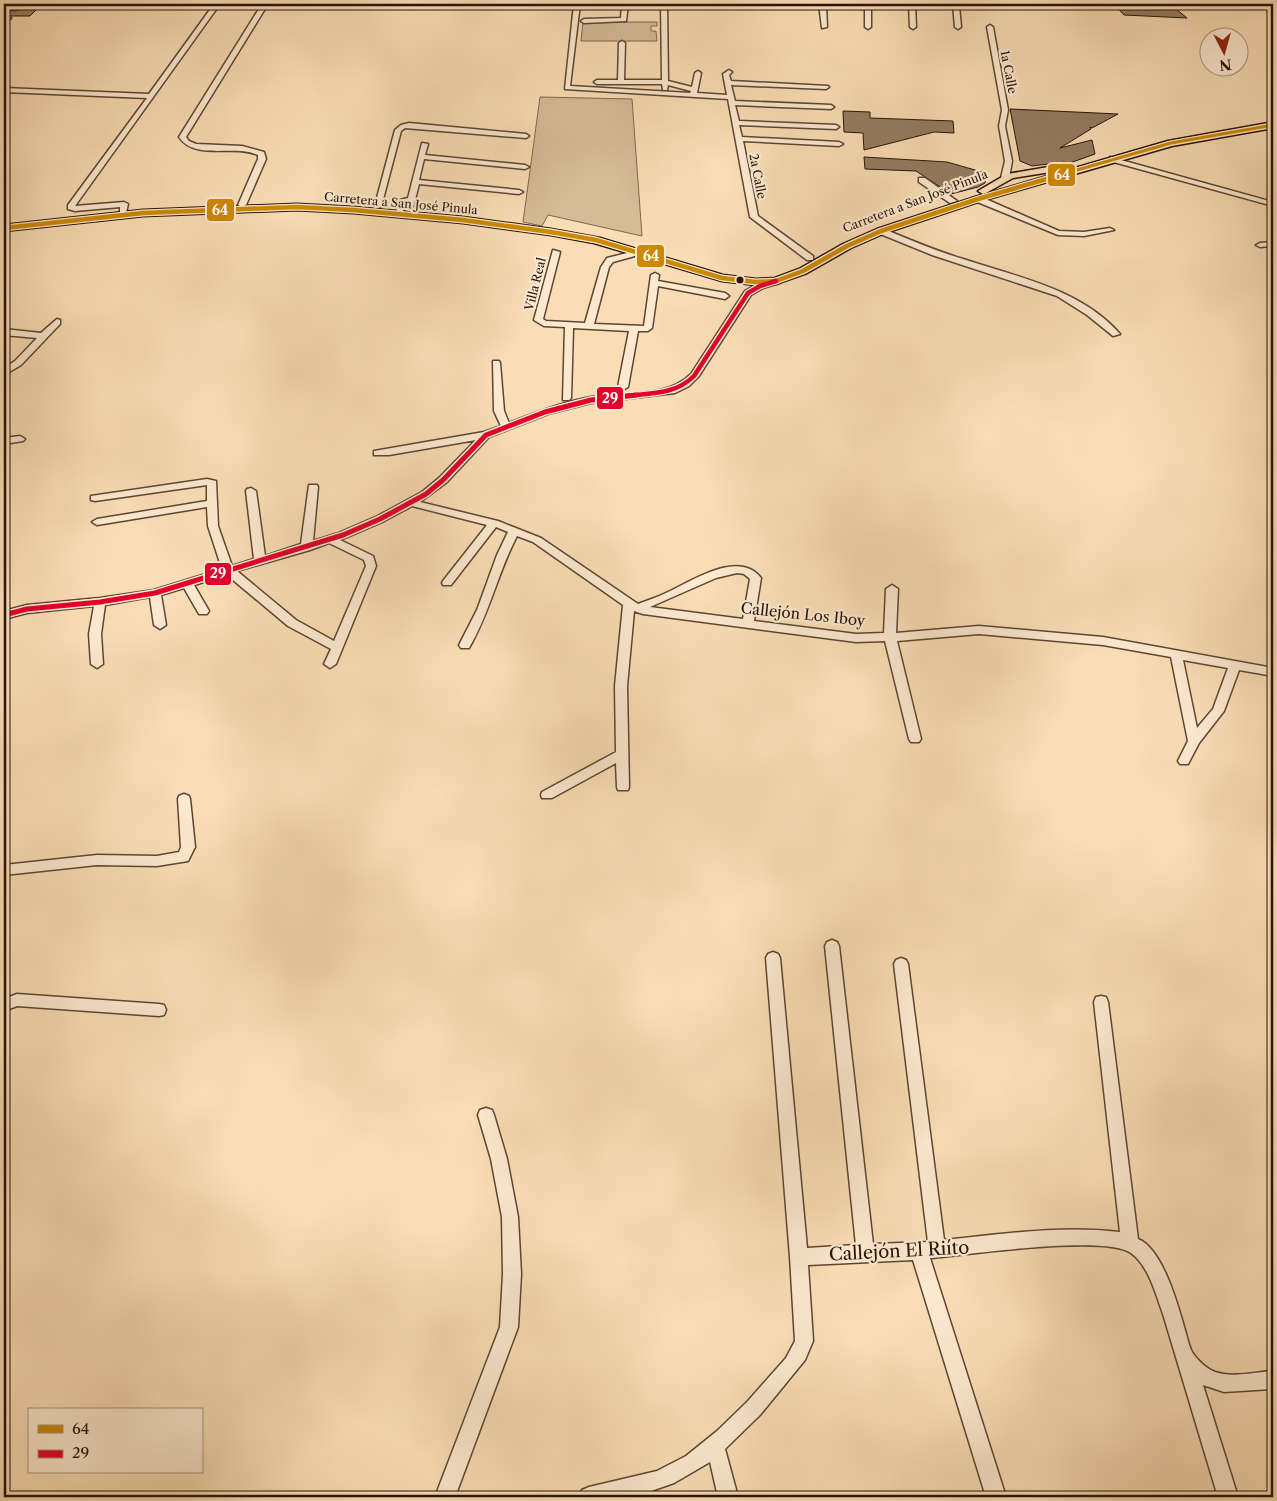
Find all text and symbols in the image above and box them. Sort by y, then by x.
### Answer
north arrow [1200,28,1250,78]
street label: 1a Calle [997,49,1021,95]
text: N [1218,55,1232,75]
street label: 2a Calle [746,152,770,200]
line badge: 64 [1047,163,1076,187]
street label: Carretera a San José Pinula [840,166,990,236]
text: 64 [1054,166,1070,184]
street label: Carretera a San José Pinula [324,189,479,217]
line badge: 64 [206,198,235,222]
text: 64 [212,201,228,219]
line badge: 64 [636,244,665,268]
text: 64 [643,247,659,265]
street label: Villa Real [521,255,549,313]
unlabelled marker [735,275,745,285]
line badge: 29 [596,386,624,410]
text: 29 [602,389,618,407]
line badge: 29 [204,562,232,586]
text: 29 [210,564,226,582]
street label: Callejón Los Iboy [740,598,867,630]
street label: Callejón El Riíto [828,1236,970,1266]
legend [28,1408,202,1474]
text: 64 [72,1419,89,1438]
text: 29 [72,1443,89,1462]

